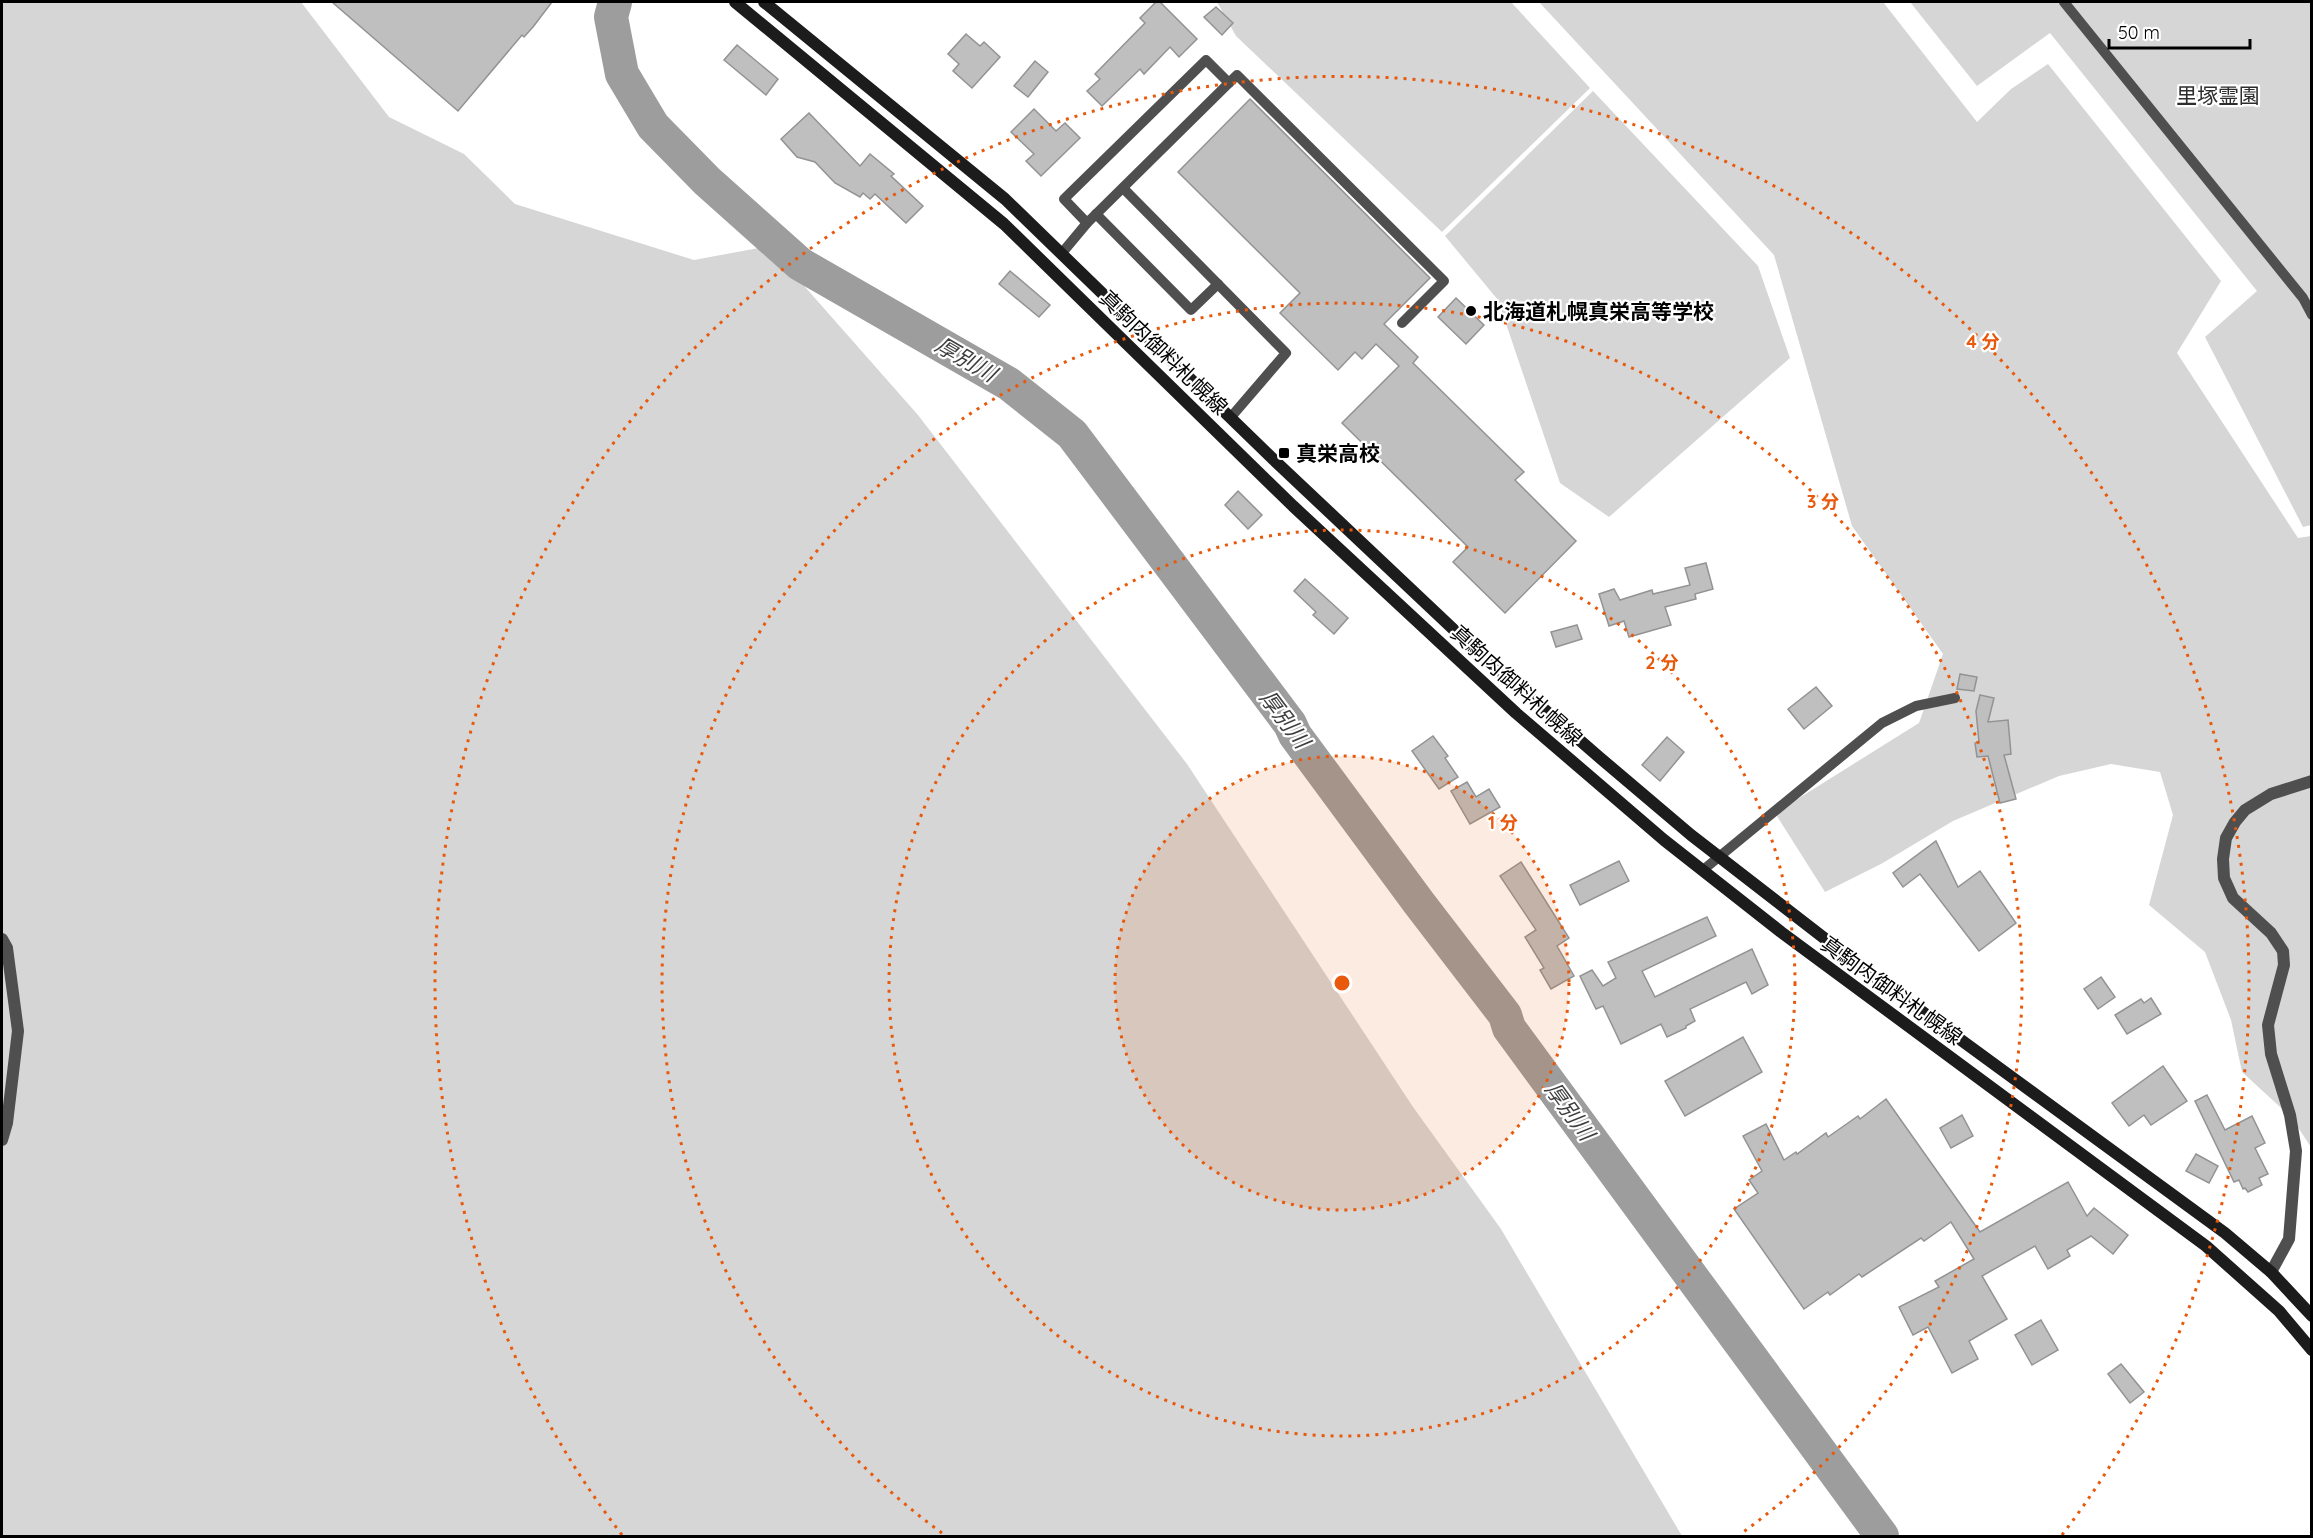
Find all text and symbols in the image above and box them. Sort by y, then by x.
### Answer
scale bar [2109,12,2250,50]
text: 50 m [2118,21,2160,44]
park label: 里塚霊園 [2176,82,2260,108]
street label: 真駒内御料札幌線 [1095,284,1233,420]
place label: 北海道札幌真栄高等学校 [1483,298,1714,324]
marker: 北海道札幌真栄高等学校 [1464,304,1478,318]
water label: 厚別川 [930,330,1003,389]
text: 4 分 [1966,330,2000,353]
place label: 真栄高校 [1296,440,1380,466]
marker: 真栄高校 [1277,446,1291,460]
text: 3 分 [1807,490,1839,513]
street label: 真駒内御料札幌線 [1446,619,1588,751]
text: 2 分 [1645,651,1679,674]
water label: 厚別川 [1254,684,1317,755]
text: 1 分 [1488,811,1518,834]
street label: 真駒内御料札幌線 [1816,930,1968,1050]
centre of rings [1332,973,1352,993]
water label: 厚別川 [1539,1076,1602,1148]

